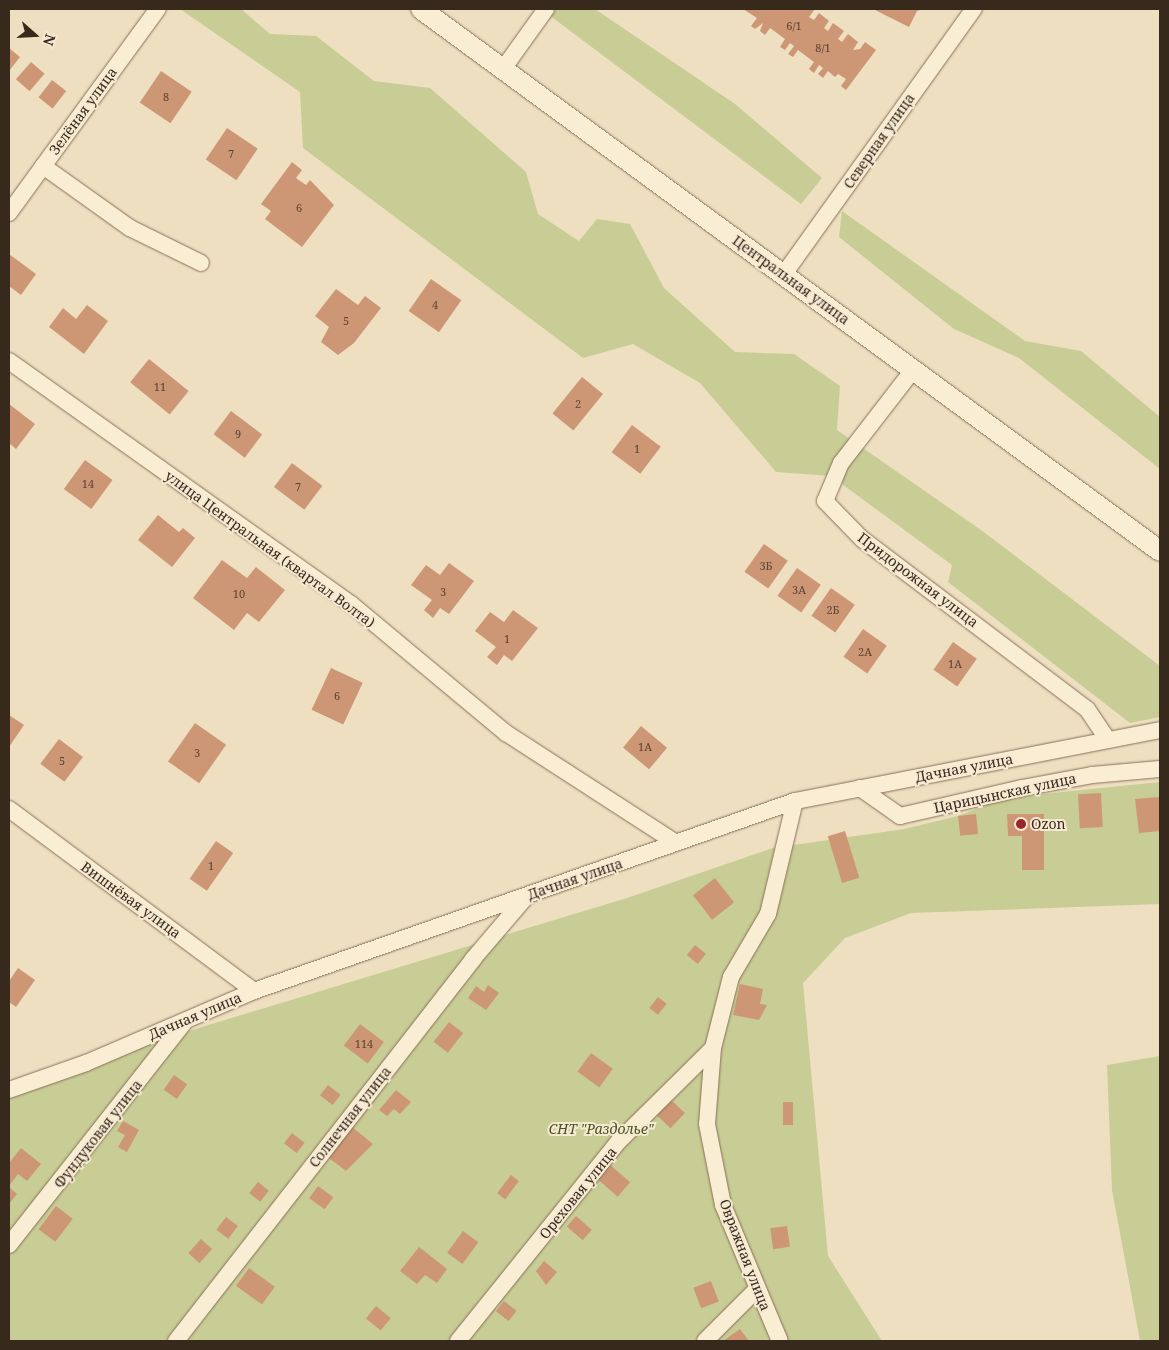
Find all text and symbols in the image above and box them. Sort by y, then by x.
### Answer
north arrow [10,10,60,60]
house number: 6/1 [786,19,802,33]
text: N [39,32,60,48]
house number: 8/1 [815,41,831,55]
street label: Зелёная улица [46,64,120,158]
house number: 8 [163,90,169,104]
street label: Северная улица [840,90,918,192]
house number: 7 [228,147,234,161]
house number: 6 [296,201,302,215]
street label: Центральная улица [729,232,853,328]
house number: 4 [432,298,438,312]
house number: 5 [343,314,349,328]
house number: 11 [154,380,166,394]
house number: 2 [575,397,581,411]
house number: 9 [235,427,241,441]
house number: 1 [634,442,640,456]
street label: улица Центральная (квартал Волта) [162,467,378,631]
house number: 14 [82,477,94,491]
house number: 7 [295,480,301,494]
street label: Придорожная улица [854,529,982,631]
house number: 3Б [759,559,773,573]
house number: 3А [792,583,806,597]
house number: 3 [440,585,446,599]
house number: 10 [233,587,245,601]
house number: 2Б [826,603,840,617]
house number: 1 [504,632,510,646]
house number: 2А [858,645,872,659]
house number: 1А [948,657,962,671]
house number: 6 [334,689,340,703]
house number: 1А [638,740,652,754]
house number: 3 [194,746,200,760]
street label: Дачная улица [914,750,1014,786]
house number: 5 [59,754,65,768]
street label: Царицынская улица [932,770,1078,816]
place label: Ozon [1031,816,1066,832]
marker: Ozon [1015,818,1027,830]
street label: Дачная улица [525,855,625,903]
street label: Вишнёвая улица [78,858,184,942]
house number: 1 [208,859,214,873]
street label: Дачная улица [146,989,244,1043]
house number: 114 [355,1037,373,1051]
street label: Солнечная улица [305,1063,395,1171]
street label: Фундуковая улица [50,1076,146,1192]
park label: СНТ "Раздолье" [548,1121,654,1137]
street label: Ореховая улица [536,1144,620,1242]
street label: Овражная улица [716,1197,774,1313]

